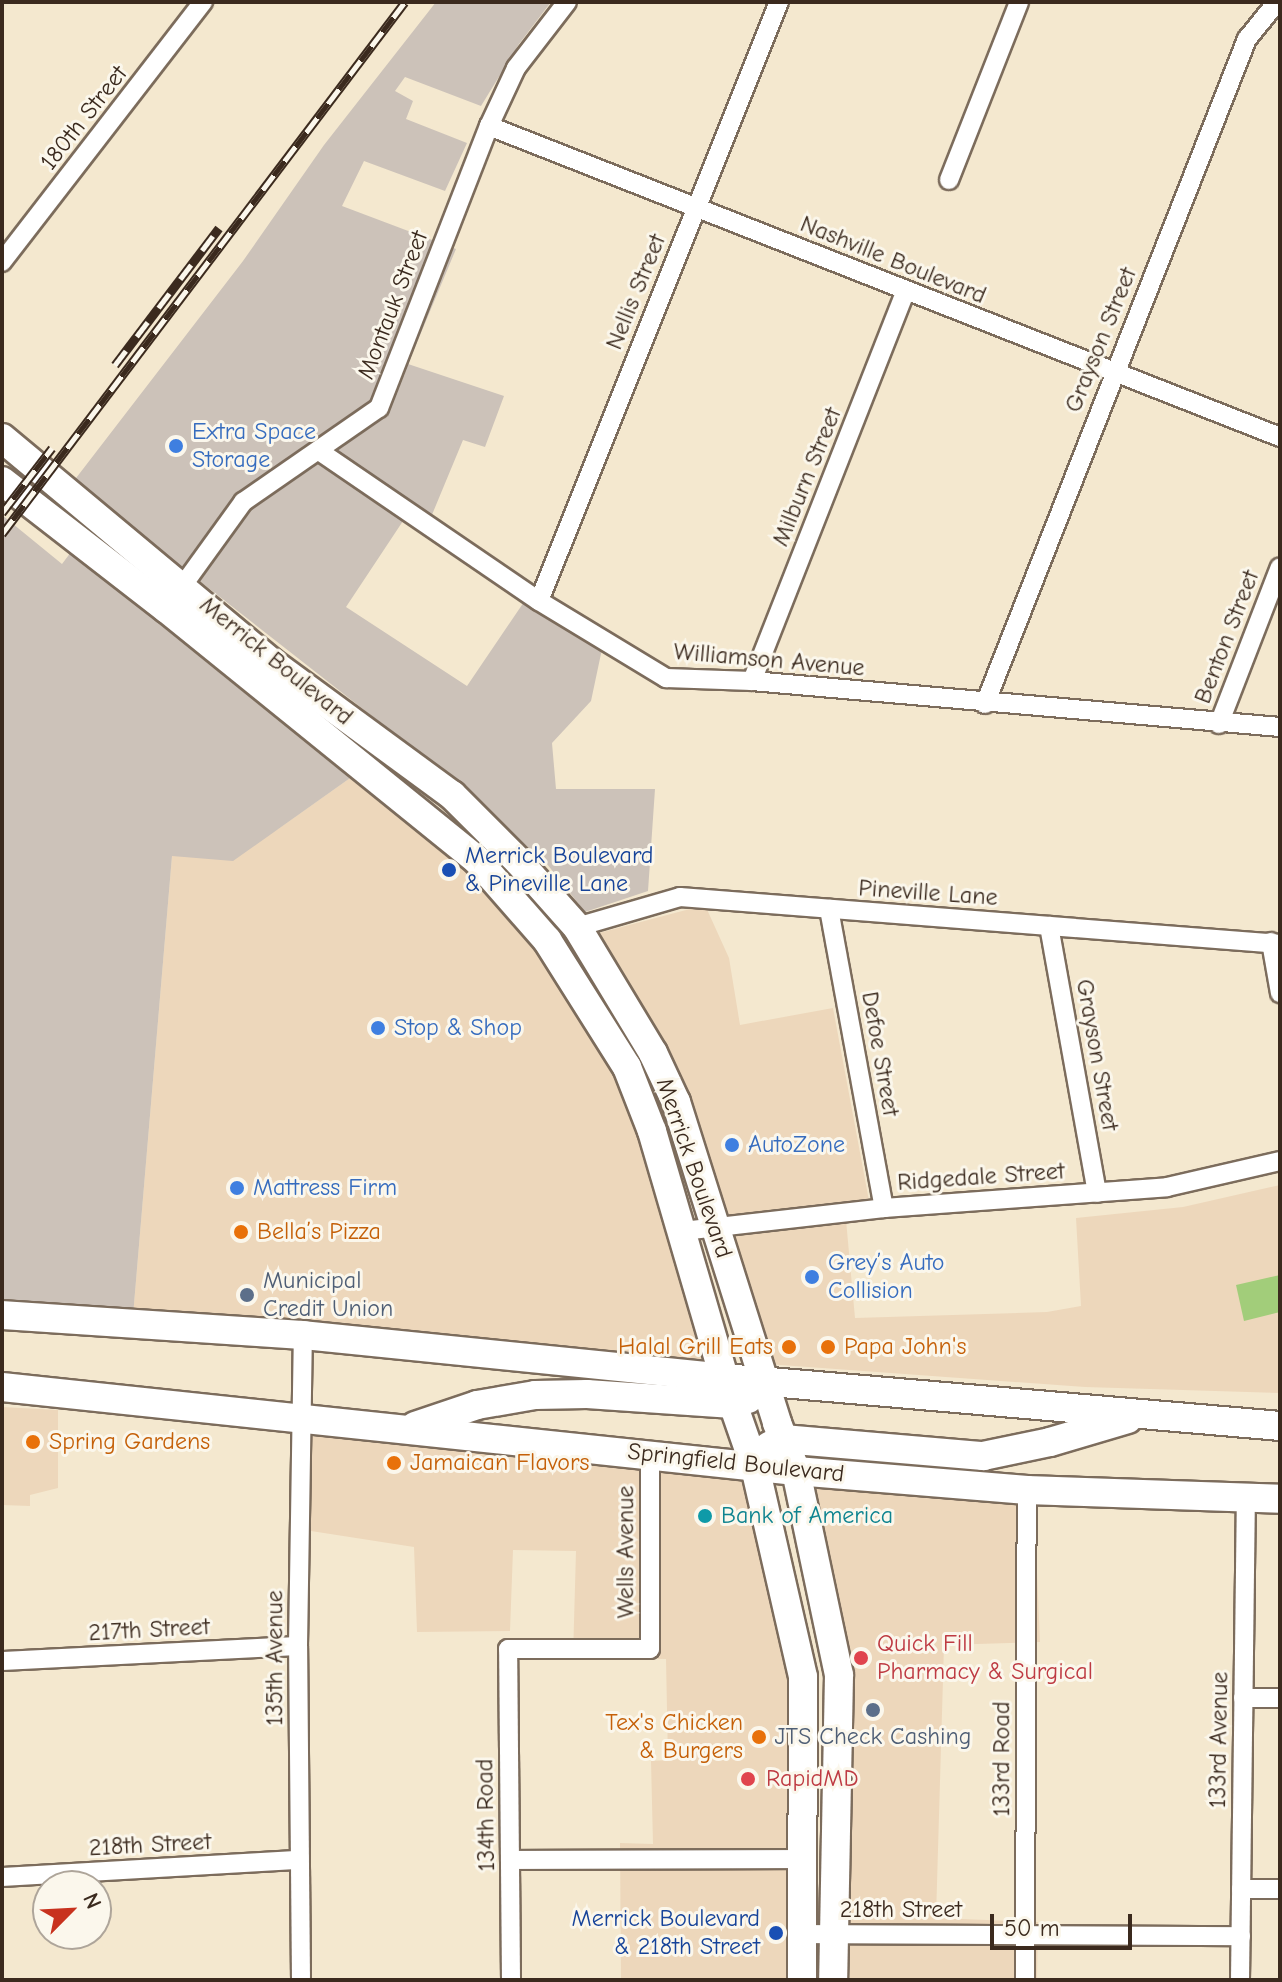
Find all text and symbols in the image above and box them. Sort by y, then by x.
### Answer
street label: 180th Street [34,60,134,176]
street label: Nashville Boulevard [796,210,990,310]
street label: Montauk Street [351,227,435,383]
street label: Nellis Street [600,230,672,354]
street label: Grayson Street [1059,264,1143,416]
street label: Milburn Street [766,404,848,550]
place label: Extra Space Storage [192,418,316,474]
marker: Extra Space Storage [167,437,185,455]
street label: Benton Street [1188,566,1266,708]
street label: Merrick Boulevard [194,591,358,731]
street label: Williamson Avenue [672,637,866,683]
place label: Merrick Boulevard & Pineville Lane [465,842,653,898]
marker: Merrick Boulevard & Pineville Lane [440,861,458,879]
street label: Pineville Lane [857,874,999,912]
street label: Grayson Street [1070,977,1124,1133]
street label: Defoe Street [855,989,905,1119]
place label: Stop & Shop [394,1014,522,1042]
marker: Stop & Shop [369,1019,387,1037]
street label: Merrick Boulevard [650,1074,738,1262]
place label: AutoZone [748,1131,845,1159]
marker: AutoZone [723,1136,741,1154]
street label: Ridgedale Street [896,1157,1066,1197]
place label: Mattress Firm [253,1174,397,1202]
marker: Mattress Firm [228,1179,246,1197]
place label: Bella’s Pizza [257,1218,381,1246]
marker: Bella’s Pizza [232,1223,250,1241]
place label: Grey’s Auto Collision [828,1249,945,1305]
place label: Municipal Credit Union [263,1267,393,1323]
marker: Grey’s Auto Collision [803,1268,821,1286]
marker: Municipal Credit Union [238,1286,256,1304]
place label: Halal Grill Eats [618,1333,773,1361]
place label: Papa John's [844,1333,966,1361]
marker: Halal Grill Eats [780,1338,798,1356]
marker: Papa John's [819,1338,837,1356]
place label: Spring Gardens [49,1428,210,1456]
marker: Spring Gardens [24,1433,42,1451]
street label: Springfield Boulevard [626,1437,846,1489]
place label: Jamaican Flavors [410,1449,590,1477]
marker: Jamaican Flavors [385,1454,403,1472]
street label: Wells Avenue [612,1486,640,1618]
place label: Bank of America [721,1502,893,1530]
marker: Bank of America [696,1507,714,1525]
street label: 135th Avenue [261,1590,289,1726]
street label: 217th Street [88,1612,210,1648]
place label: Quick Fill Pharmacy & Surgical [877,1630,1093,1686]
marker: Quick Fill Pharmacy & Surgical [852,1649,870,1667]
street label: 133rd Avenue [1203,1672,1235,1808]
marker: JTS Check Cashing [864,1701,882,1719]
street label: 133rd Road [988,1701,1016,1817]
place label: Tex's Chicken & Burgers [605,1709,743,1765]
place label: JTS Check Cashing [775,1723,971,1751]
marker: Tex's Chicken & Burgers [750,1728,768,1746]
street label: 134th Road [471,1758,501,1872]
place label: RapidMD [766,1765,859,1793]
marker: RapidMD [737,1768,759,1790]
street label: 218th Street [88,1827,212,1863]
north arrow [32,1870,112,1950]
text: N [77,1889,107,1913]
street label: 218th Street [840,1896,962,1924]
scale bar [994,1898,1136,1948]
place label: Merrick Boulevard & 218th Street [572,1905,760,1961]
text: 50 m [1004,1914,1060,1942]
marker: Merrick Boulevard & 218th Street [767,1924,785,1942]

